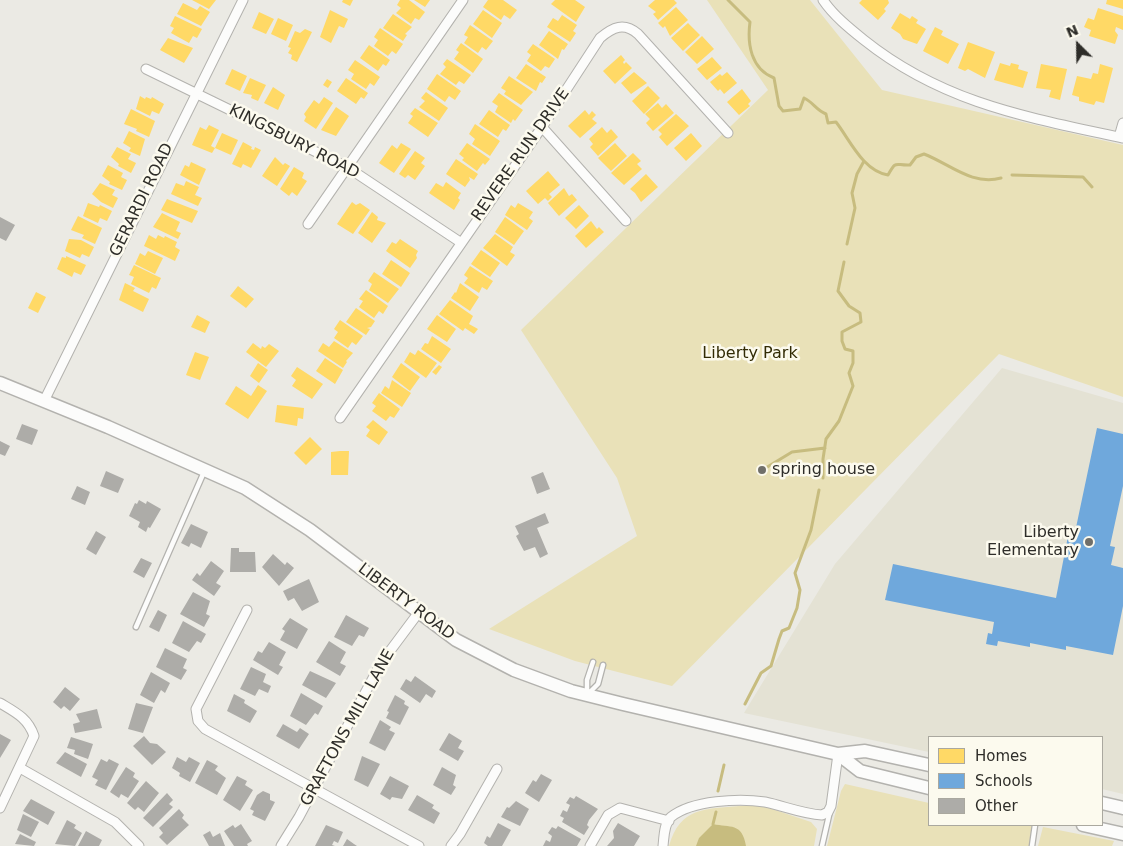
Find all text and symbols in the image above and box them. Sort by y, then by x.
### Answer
north arrow [1053,20,1103,70]
text: N [1064,22,1081,41]
street label: REVERE RUN DRIVE [468,85,574,225]
street label: KINGSBURY ROAD [225,101,363,183]
street label: GERARDI ROAD [106,140,178,260]
park label: Liberty Park [702,344,798,364]
place label: spring house [772,460,875,480]
marker: spring house [756,464,768,476]
place label: Liberty Elementary [987,523,1079,561]
marker: Liberty Elementary [1083,536,1095,548]
street label: LIBERTY ROAD [354,559,458,645]
street label: GRAFTONS MILL LANE [297,646,399,810]
legend [928,736,1103,826]
text: Homes [975,747,1027,765]
text: Schools [975,772,1033,790]
text: Other [975,797,1018,815]

